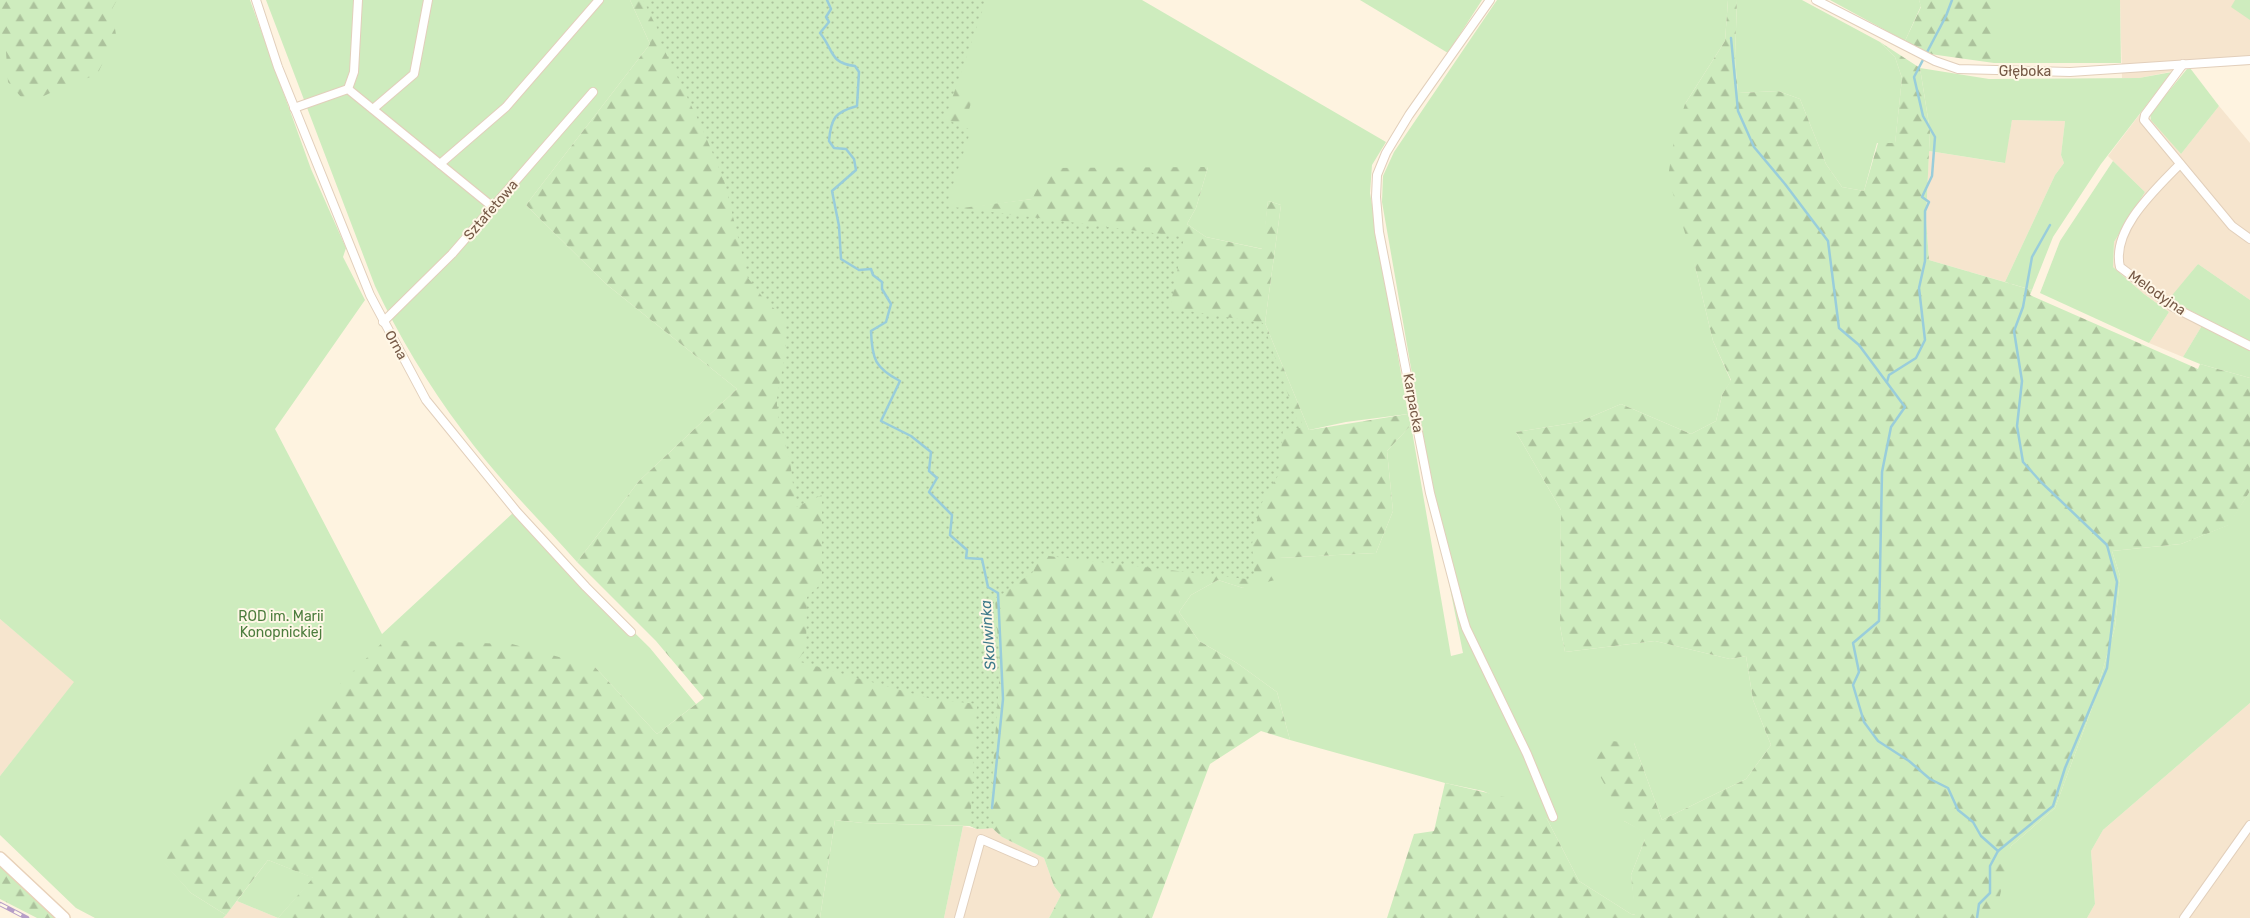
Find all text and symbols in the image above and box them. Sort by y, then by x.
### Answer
street label: Głęboka [1999,63,2051,80]
street label: Sztafetowa [460,176,522,244]
street label: Melodyjna [2125,267,2189,319]
street label: Orna [381,327,411,363]
street label: Karpacka [1399,372,1427,434]
water label: Skolwinka [977,599,999,671]
park label: ROD im. Marii Konopnickiej [238,608,324,641]

